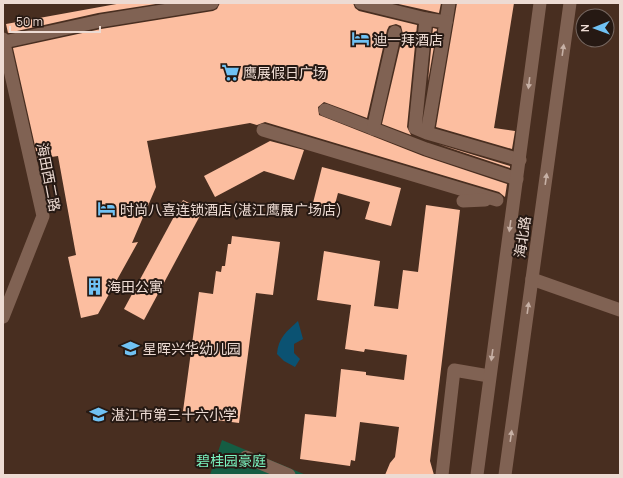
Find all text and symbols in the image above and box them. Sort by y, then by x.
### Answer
scale bar [10,8,100,34]
north arrow [575,8,615,48]
text: 50 m [16,13,43,30]
text: N [577,24,592,32]
hotel icon: 迪一拜酒店 [350,29,370,49]
place label: 迪一拜酒店 [373,30,443,49]
one-way arrow [560,44,566,56]
supermarket icon: 鹰展假日广场 [220,62,240,82]
place label: 鹰展假日广场 [243,63,327,82]
one-way arrow [526,77,532,89]
street label: 海田西二路 [33,141,65,213]
one-way arrow [543,173,549,185]
hotel icon: 时尚八喜连锁酒店(湛江鹰展广场店) [97,199,117,219]
place label: 时尚八喜连锁酒店(湛江鹰展广场店) [120,200,342,219]
street label: 海北路 [510,215,534,259]
one-way arrow [507,220,513,232]
building icon: 海田公寓 [84,276,104,296]
place label: 海田公寓 [107,277,163,296]
one-way arrow [525,301,531,314]
school or university icon: 星晖兴华幼儿园 [120,338,140,358]
place label: 星晖兴华幼儿园 [143,339,241,358]
one-way arrow [489,349,495,361]
school or university icon: 湛江市第三十六小学 [88,404,108,424]
place label: 湛江市第三十六小学 [111,405,237,424]
one-way arrow [508,430,514,442]
park label: 碧桂园豪庭 [196,451,266,470]

